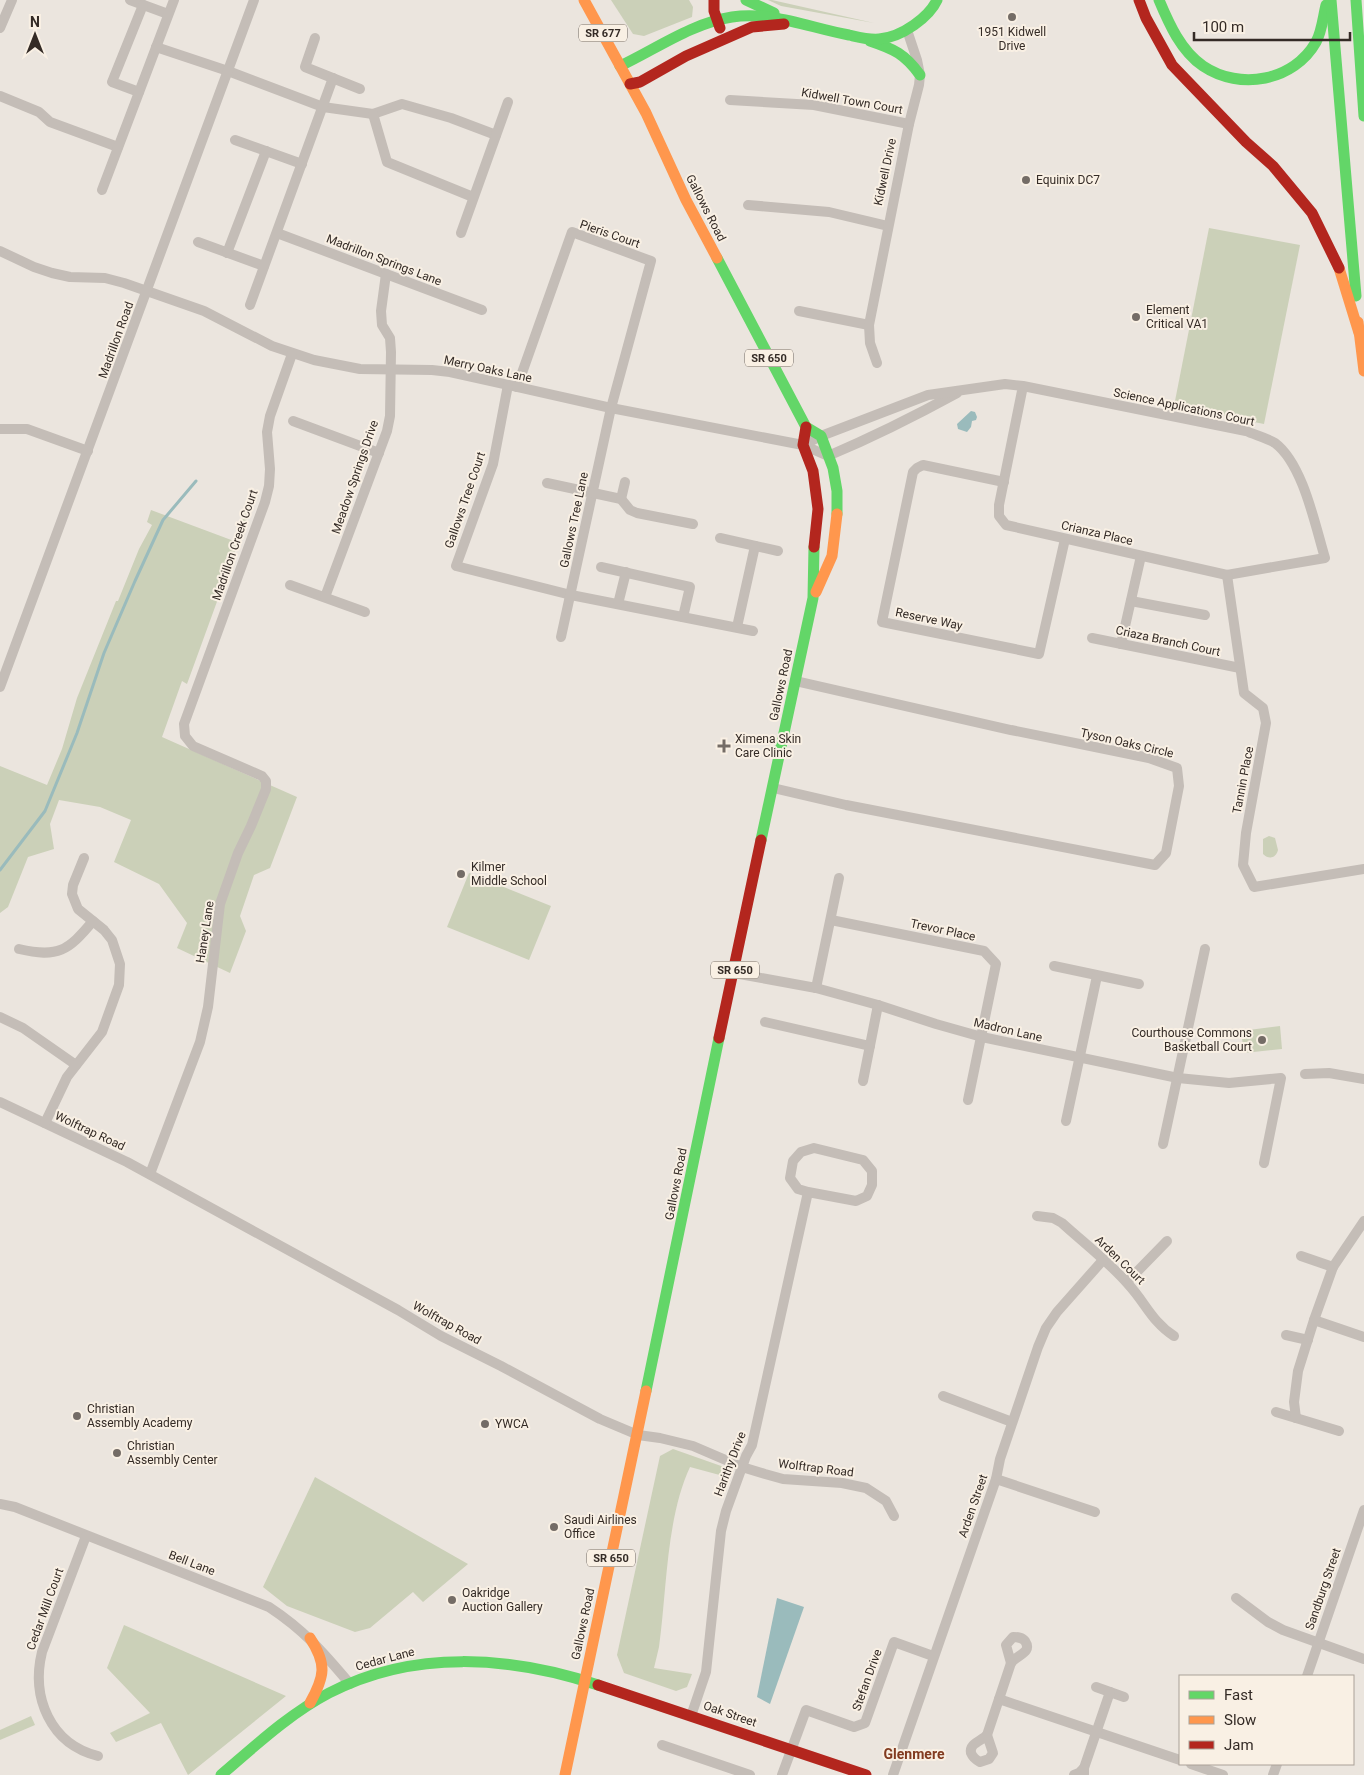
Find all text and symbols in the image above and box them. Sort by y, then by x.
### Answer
north arrow [10,10,60,60]
scale bar [1194,10,1350,42]
marker: 1951 Kidwell Drive [1006,11,1018,23]
text: N [30,14,40,30]
text: 100 m [1202,18,1244,36]
road number: SR 677 [579,24,627,42]
place label: 1951 Kidwell Drive [978,25,1046,53]
street label: Kidwell Town Court [800,85,904,117]
street label: Kidwell Drive [871,137,899,207]
street label: Gallows Road [683,172,729,244]
place label: Equinix DC7 [1036,173,1100,187]
marker: Equinix DC7 [1020,174,1032,186]
street label: Pieris Court [578,217,642,251]
street label: Madrillon Springs Lane [324,232,444,288]
street label: Madrillon Road [96,300,136,380]
place label: Element Critical VA1 [1146,303,1208,331]
marker: Element Critical VA1 [1130,311,1142,323]
road number: SR 650 [745,349,793,366]
street label: Merry Oaks Lane [443,353,533,385]
street label: Science Applications Court [1112,385,1256,429]
street label: Meadow Springs Drive [329,418,381,536]
street label: Gallows Tree Court [442,450,488,550]
street label: Gallows Tree Lane [557,471,591,569]
street label: Madrillon Creek Court [209,488,261,602]
street label: Crianza Place [1060,518,1134,548]
street label: Reserve Way [894,605,964,633]
street label: Criaza Branch Court [1114,623,1222,659]
street label: Gallows Road [767,648,795,722]
street label: Tyson Oaks Circle [1079,725,1175,761]
place label: Ximena Skin Care Clinic [735,732,801,760]
marker: Ximena Skin Care Clinic [717,739,731,753]
street label: Tannin Place [1230,745,1256,815]
place label: Kilmer Middle School [471,860,547,888]
marker: Kilmer Middle School [455,868,467,880]
street label: Haney Lane [193,900,217,964]
street label: Trevor Place [909,916,977,944]
road number: SR 650 [711,962,759,978]
street label: Madron Lane [972,1015,1044,1045]
place label: Courthouse Commons Basketball Court [1131,1026,1252,1054]
marker: Courthouse Commons Basketball Court [1256,1034,1268,1046]
street label: Wolftrap Road [53,1109,127,1153]
street label: Gallows Road [662,1147,690,1221]
street label: Arden Court [1092,1233,1148,1287]
street label: Wolftrap Road [410,1298,484,1348]
place label: Christian Assembly Academy [87,1402,193,1430]
marker: Christian Assembly Academy [71,1410,83,1422]
place label: YWCA [495,1417,529,1431]
marker: YWCA [479,1418,491,1430]
street label: Harithy Drive [711,1430,749,1498]
place label: Christian Assembly Center [127,1439,218,1467]
marker: Christian Assembly Center [111,1447,123,1459]
street label: Wolftrap Road [777,1456,855,1480]
street label: Arden Street [956,1472,990,1540]
place label: Saudi Airlines Office [564,1513,637,1541]
marker: Saudi Airlines Office [548,1521,560,1533]
street label: Sandburg Street [1302,1546,1344,1632]
street label: Bell Lane [167,1548,217,1578]
road number: SR 650 [587,1550,635,1566]
street label: Cedar Mill Court [24,1566,66,1652]
place label: Oakridge Auction Gallery [462,1586,543,1614]
street label: Gallows Road [569,1587,597,1661]
marker: Oakridge Auction Gallery [446,1594,458,1606]
street label: Cedar Lane [354,1644,416,1674]
street label: Stefan Drive [849,1647,885,1713]
legend [1179,1675,1354,1765]
text: Fast [1224,1686,1253,1704]
street label: Oak Street [701,1698,759,1730]
text: Slow [1224,1711,1256,1729]
text: Jam [1224,1736,1254,1754]
district label: Glenmere [884,1746,945,1762]

